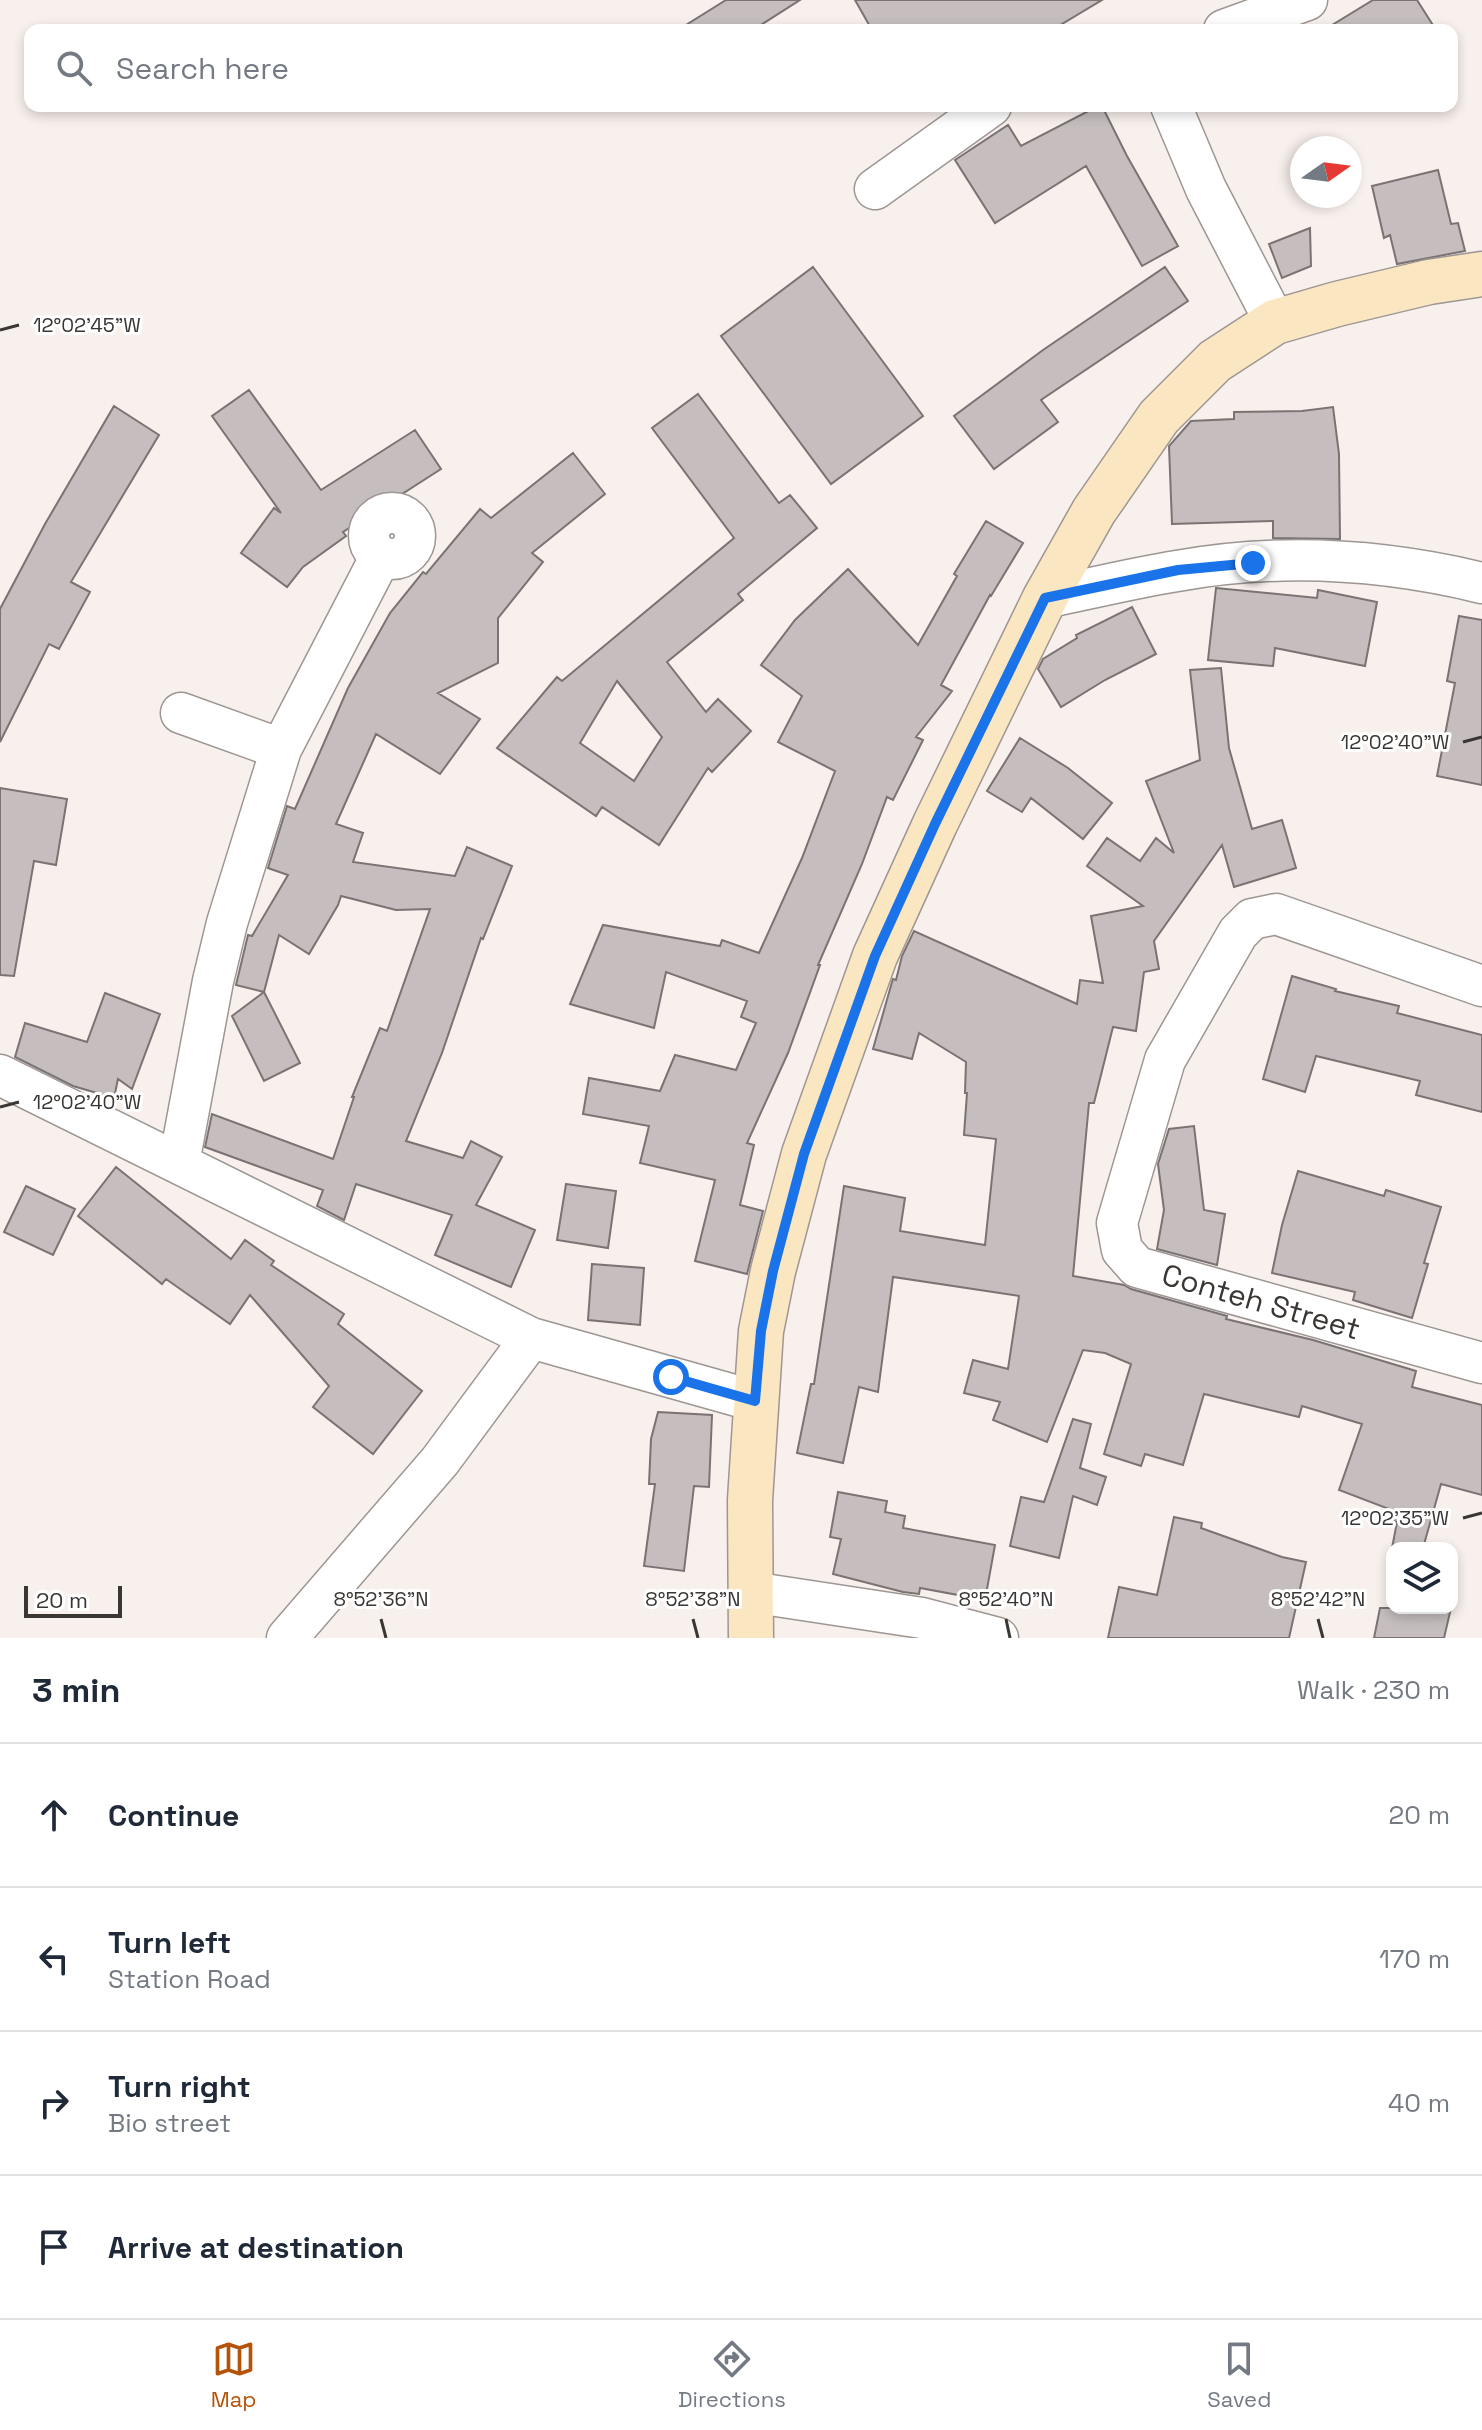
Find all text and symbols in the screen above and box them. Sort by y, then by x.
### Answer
search box [24,24,1458,112]
icon: search [52,46,96,90]
text: Search here [116,49,289,88]
north arrow [1290,136,1362,208]
text: 12°02'45"W [33,312,141,338]
route end [1235,545,1271,581]
text: 12°02'40"W [1341,729,1449,755]
text: 12°02'40"W [33,1089,141,1115]
street label: Conteh Street [1157,1255,1365,1348]
route start [653,1359,689,1395]
text: 12°02'35"W [1341,1505,1449,1531]
map controls [1386,1542,1458,1614]
button: layers [1386,1542,1458,1614]
scale bar [24,1582,122,1618]
text: 20 m [36,1586,88,1614]
text: 8°52'36"N [333,1586,429,1612]
text: 8°52'38"N [645,1586,741,1612]
text: 8°52'40"N [958,1586,1054,1612]
text: 8°52'42"N [1271,1586,1365,1612]
text: 3 min [32,1669,120,1712]
text: Walk · 230 m [1297,1673,1450,1707]
icon: ahead [32,1793,76,1837]
text: Continue [108,1796,239,1835]
text: 20 m [1389,1798,1450,1832]
text: Turn left [108,1923,231,1962]
icon: left [32,1937,76,1981]
text: 170 m [1379,1942,1450,1976]
text: Station Road [108,1962,271,1996]
text: Turn right [108,2067,251,2106]
icon: right [32,2081,76,2125]
text: 40 m [1388,2086,1450,2120]
text: Bio street [108,2106,231,2140]
icon: arrive [32,2225,76,2269]
text: Arrive at destination [108,2228,404,2267]
tab: Map [211,2337,257,2413]
tab: Directions [678,2337,786,2413]
tab: Saved [1207,2337,1271,2413]

